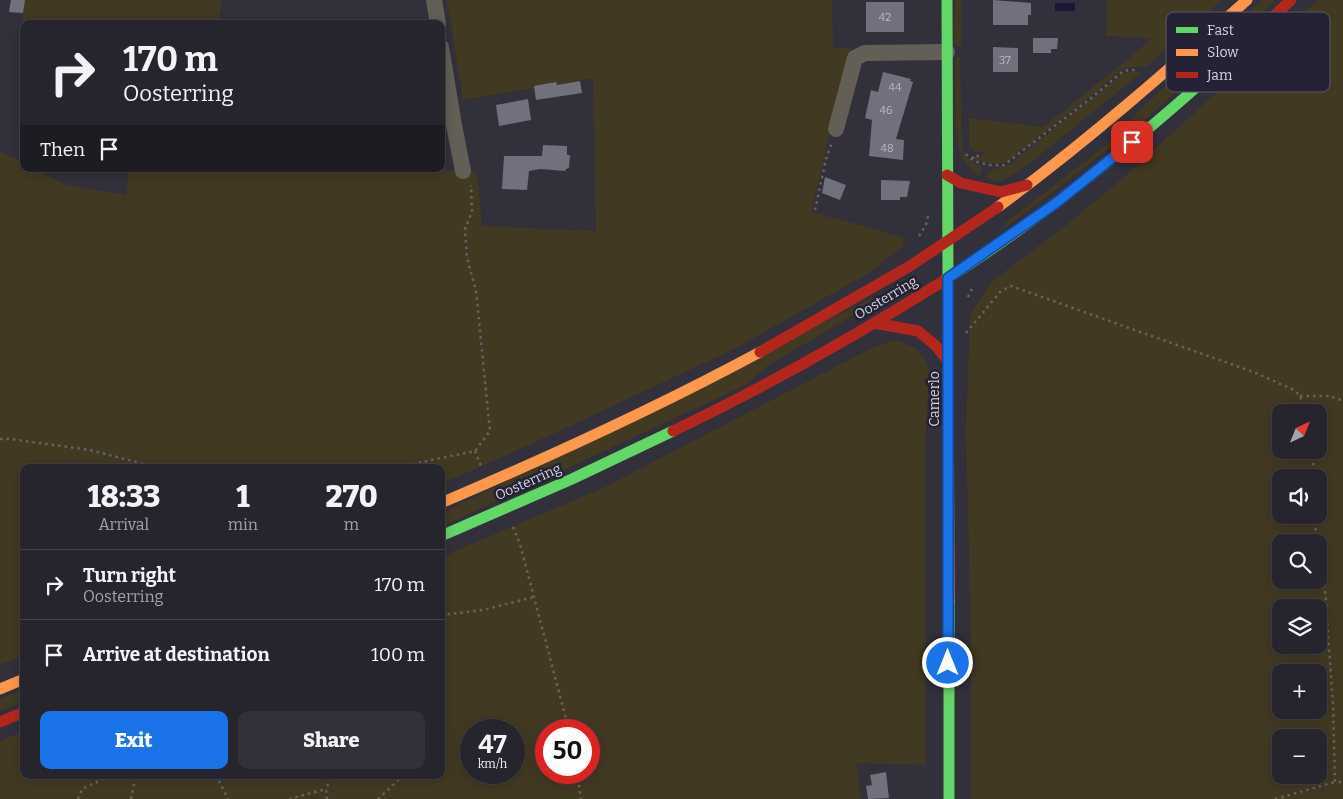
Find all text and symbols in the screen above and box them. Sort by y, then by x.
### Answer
house number: 42 [879,11,891,24]
legend [1166,12,1330,92]
text: Fast [1207,22,1234,39]
text: 170 m [123,38,218,80]
icon: right [40,40,105,105]
text: Slow [1207,44,1239,61]
house number: 37 [999,54,1011,67]
text: Jam [1206,67,1233,84]
text: Oosterring [123,80,234,107]
house number: 44 [889,81,902,94]
house number: 46 [880,104,892,117]
pin [1111,121,1153,163]
icon: arrive [1118,128,1146,156]
icon: arrive [95,135,123,163]
text: Then [40,138,85,161]
house number: 48 [880,142,894,155]
street label: Oosterring [851,272,921,323]
street label: Camerlo [926,371,943,427]
north arrow [1272,404,1328,459]
map controls [1272,404,1327,784]
street label: Oosterring [492,460,564,504]
button: sound [1272,469,1327,524]
text: 18:33 [87,479,160,515]
text: 1 [236,479,250,515]
text: 270 [325,479,378,515]
text: Arrival [99,515,149,534]
text: min [228,515,258,534]
text: m [344,515,359,534]
button: search [1272,534,1327,589]
text: Turn right [83,564,176,587]
icon: right [40,571,68,599]
text: 170 m [374,573,425,596]
text: Oosterring [83,587,164,606]
button: layers [1272,599,1327,654]
position arrow [921,636,973,688]
icon: arrive [40,641,68,669]
text: Arrive at destination [83,643,270,666]
text: 100 m [371,643,425,666]
button: + [1272,664,1327,719]
button: Exit [40,711,228,769]
button: Share [238,711,425,769]
speed limit sign: 50 [535,719,600,784]
button: − [1272,729,1327,784]
text: 47 [478,730,507,760]
text: km/h [478,757,507,771]

